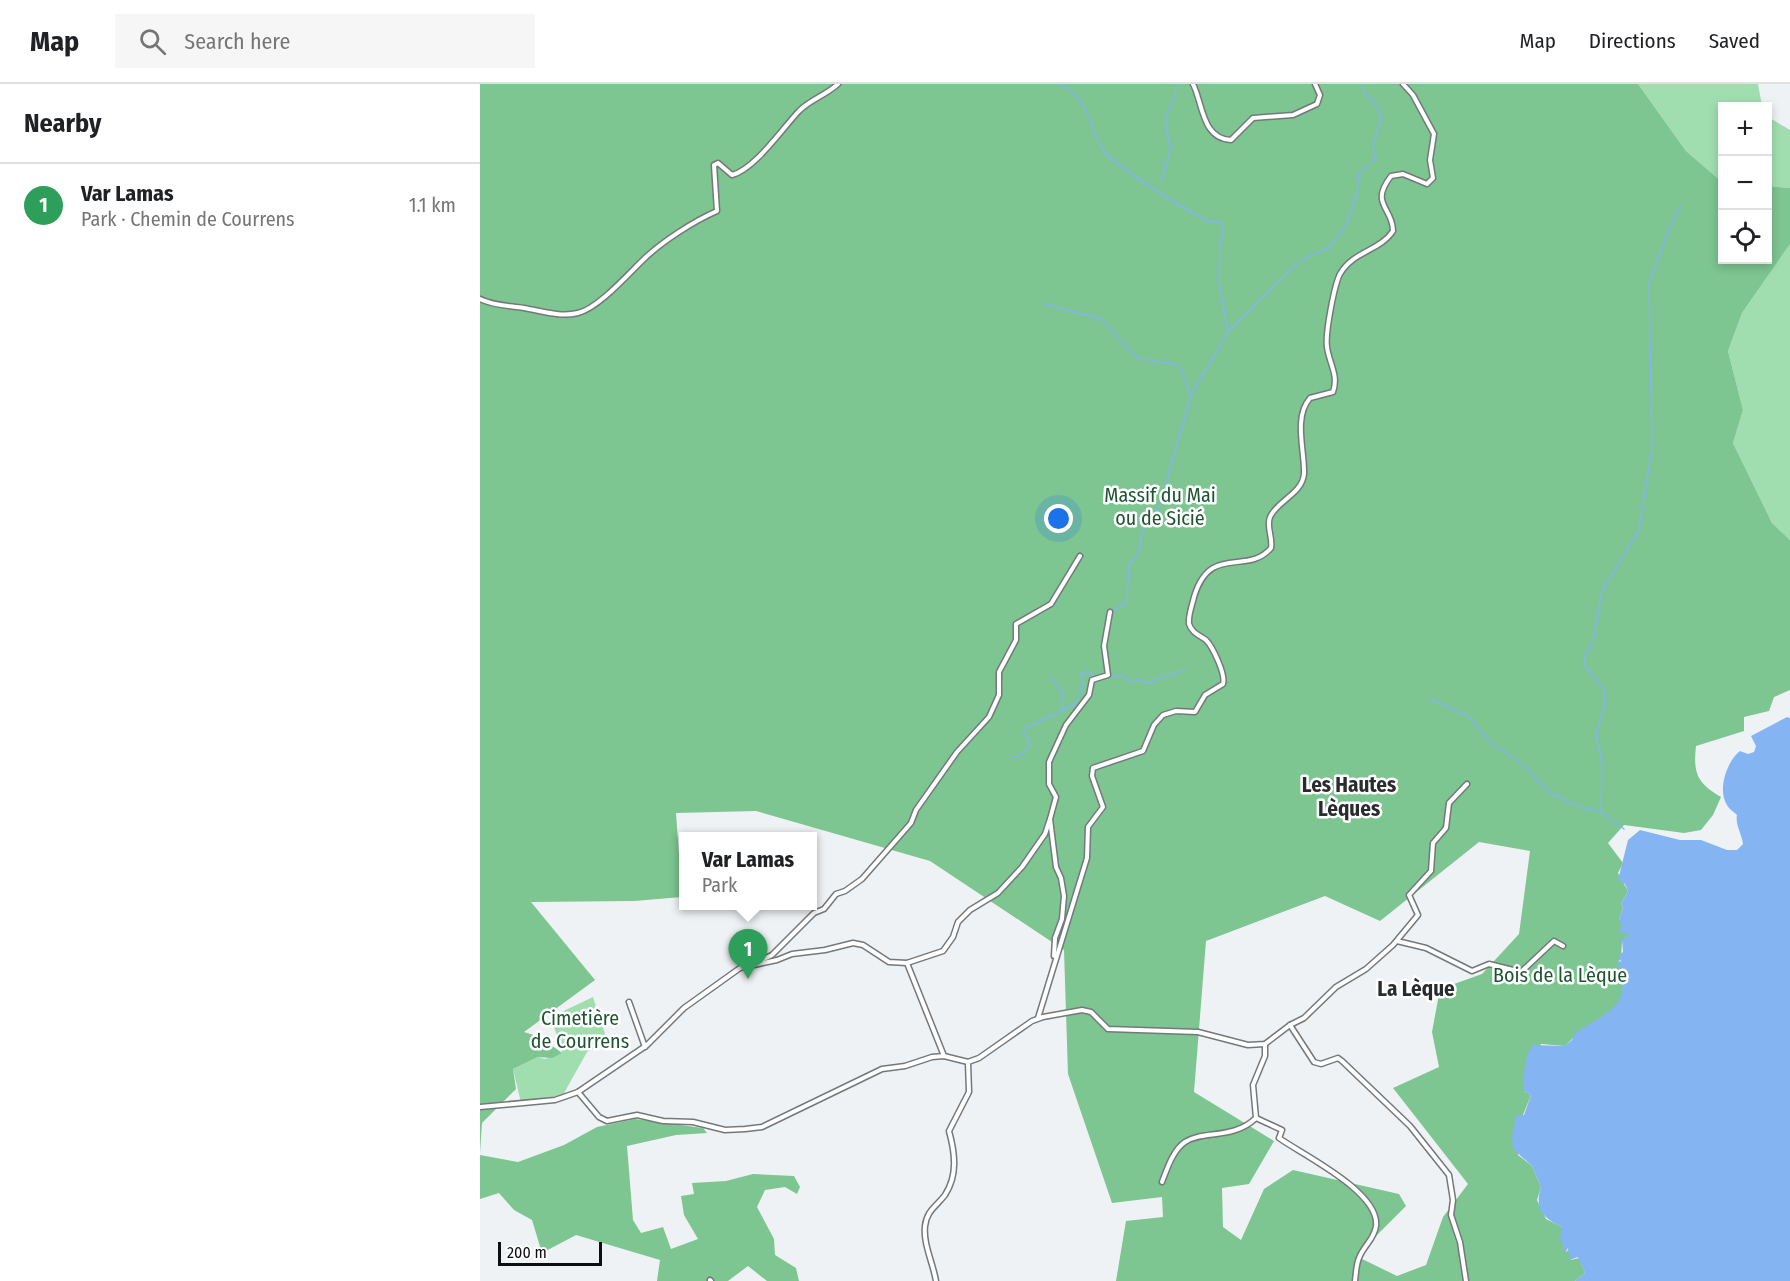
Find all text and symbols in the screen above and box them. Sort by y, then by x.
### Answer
search box [115,14,535,68]
text: Map [30,25,79,58]
icon: search [136,25,169,58]
text: Search here [184,28,290,55]
text: Map [1519,28,1556,54]
text: Directions [1589,28,1676,54]
text: Saved [1709,28,1760,54]
map controls [1718,102,1772,264]
button: + [1718,102,1772,156]
text: Nearby [24,108,101,139]
button: − [1718,156,1772,210]
text: Var Lamas [81,180,174,207]
text: 1 [39,193,48,217]
text: 1.1 km [409,193,456,217]
text: Park · Chemin de Courrens [81,207,295,231]
button: locate [1718,210,1772,264]
park label: Massif du Mai ou de Sicié [1104,483,1216,530]
your location [1044,504,1073,533]
district label: Les Hautes Lèques [1302,772,1396,822]
popup [679,832,817,910]
text: Var Lamas [702,846,794,873]
text: Park [702,873,737,897]
pin: 1 [728,930,768,979]
park label: Bois de la Lèque [1493,963,1627,987]
district label: La Lèque [1377,976,1455,1002]
park label: Cimetière de Courrens [531,1006,629,1053]
scale bar [498,1239,602,1266]
text: 200 m [507,1243,547,1262]

